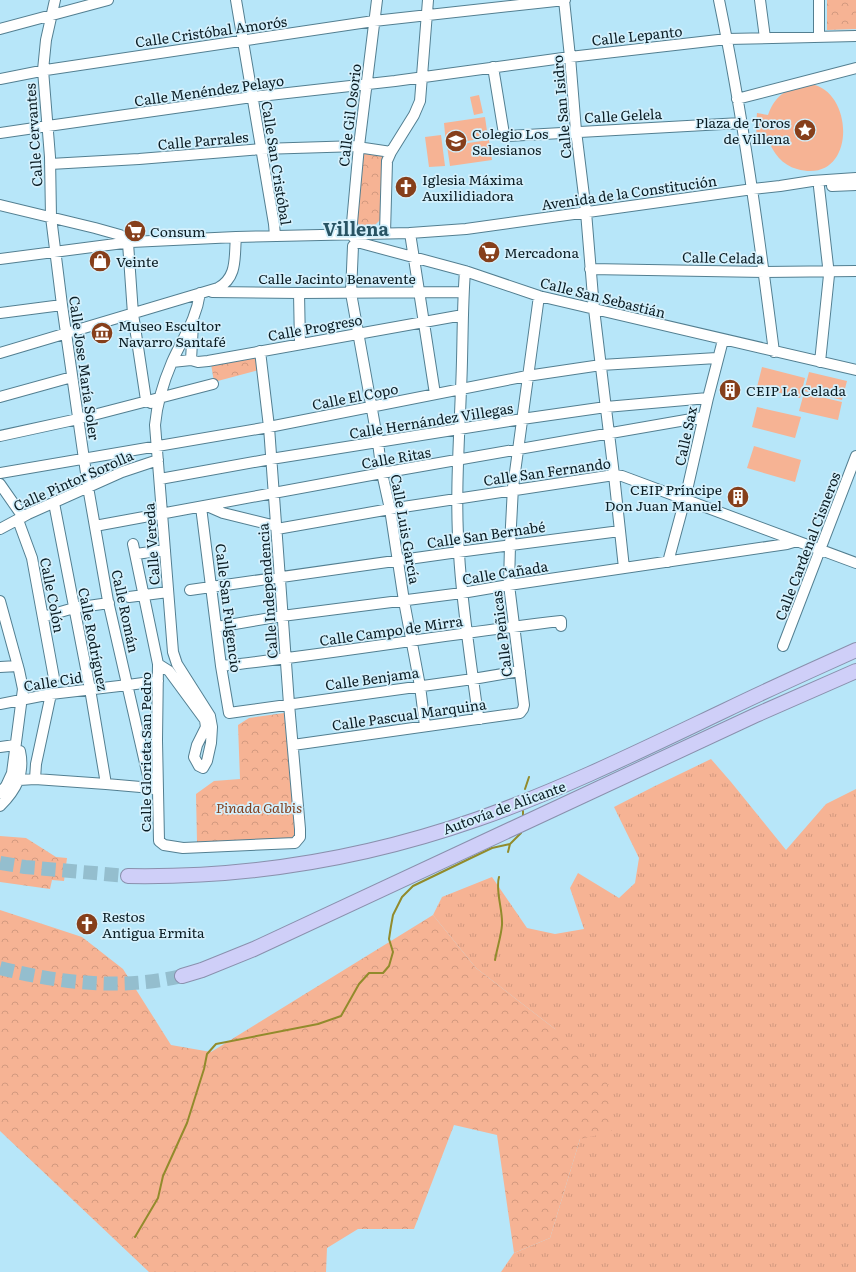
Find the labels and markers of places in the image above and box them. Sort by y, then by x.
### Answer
place label: Plaza de Toros de Villena [695,112,790,148]
place icon: Plaza de Toros de Villena [792,117,818,143]
place label: Colegio Los Salesianos [472,123,548,159]
school or university icon: Colegio Los Salesianos [443,128,469,154]
place label: Iglesia Máxima Auxilidiadora [422,169,524,205]
church icon: Iglesia Máxima Auxilidiadora [393,174,419,200]
supermarket icon: Consum [122,218,148,244]
place label: Consum [150,221,206,241]
supermarket icon: Mercadona [476,239,502,265]
place label: Mercadona [504,242,580,262]
shop icon: Veinte [87,248,113,274]
place label: Veinte [116,251,159,271]
place label: Museo Escultor Navarro Santafé [118,315,226,351]
museum icon: Museo Escultor Navarro Santafé [89,320,115,346]
building icon: CEIP La Celada [717,377,743,403]
place label: CEIP La Celada [746,380,846,400]
place label: CEIP Príncipe Don Juan Manuel [605,479,722,515]
building icon: CEIP Príncipe Don Juan Manuel [725,484,751,510]
place label: Restos Antigua Ermita [102,906,205,942]
church icon: Restos Antigua Ermita [74,911,100,937]

